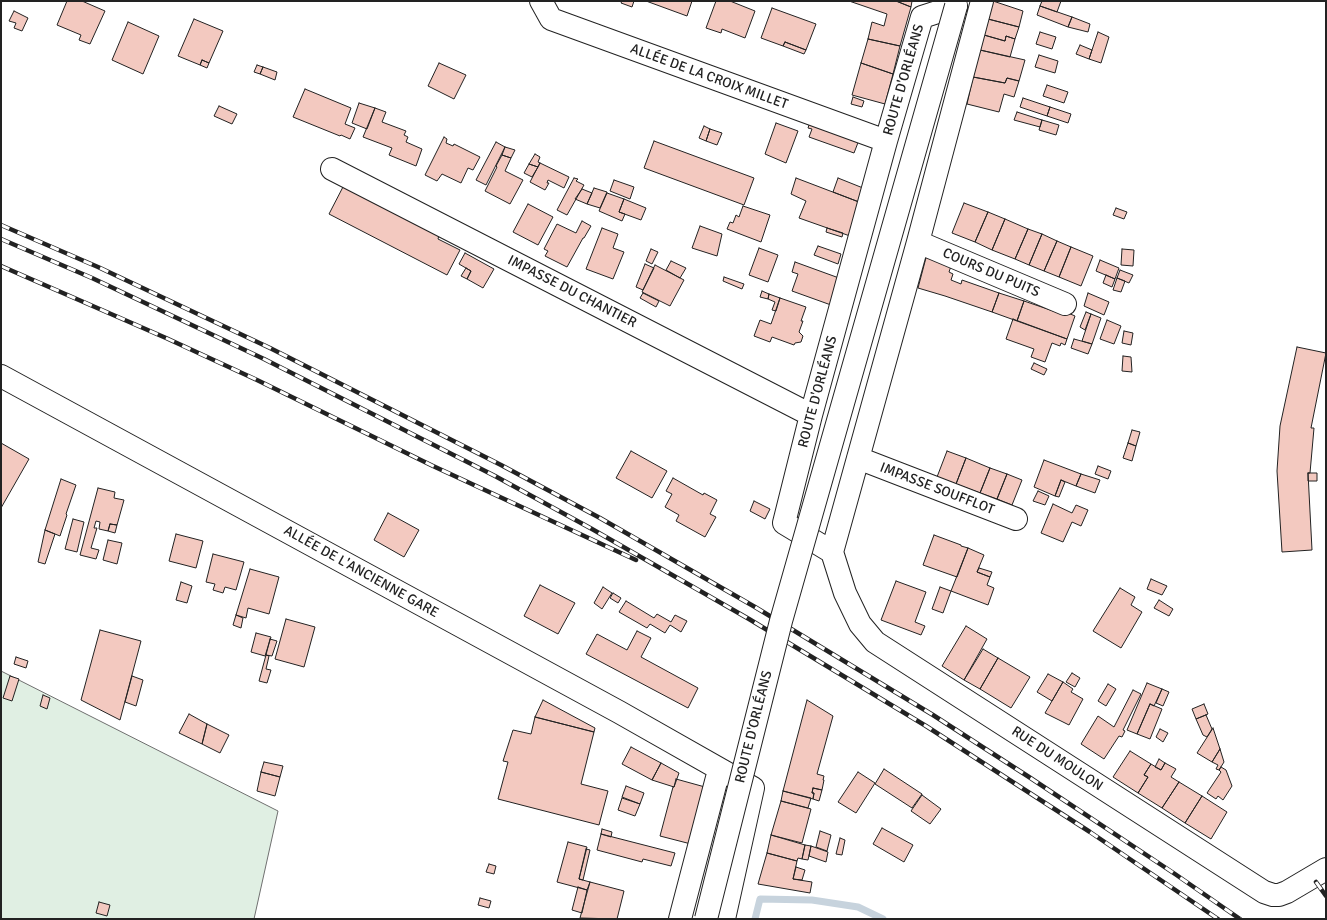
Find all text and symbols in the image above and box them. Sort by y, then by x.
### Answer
street label: ROUTE D'ORLÉANS [880,22,928,138]
street label: ALLÉE DE LA CROIX MILLET [628,41,790,113]
street label: COURS DU PUITS [940,245,1042,301]
street label: IMPASSE DU CHANTIER [505,252,639,332]
street label: ROUTE D'ORLÉANS [795,334,841,450]
street label: IMPASSE SOUFFLOT [877,459,997,519]
street label: ALLÉE DE L'ANCIENNE GARE [281,522,441,622]
street label: ROUTE D'ORLÉANS [732,669,776,785]
street label: RUE DU MOULON [1008,723,1106,795]

